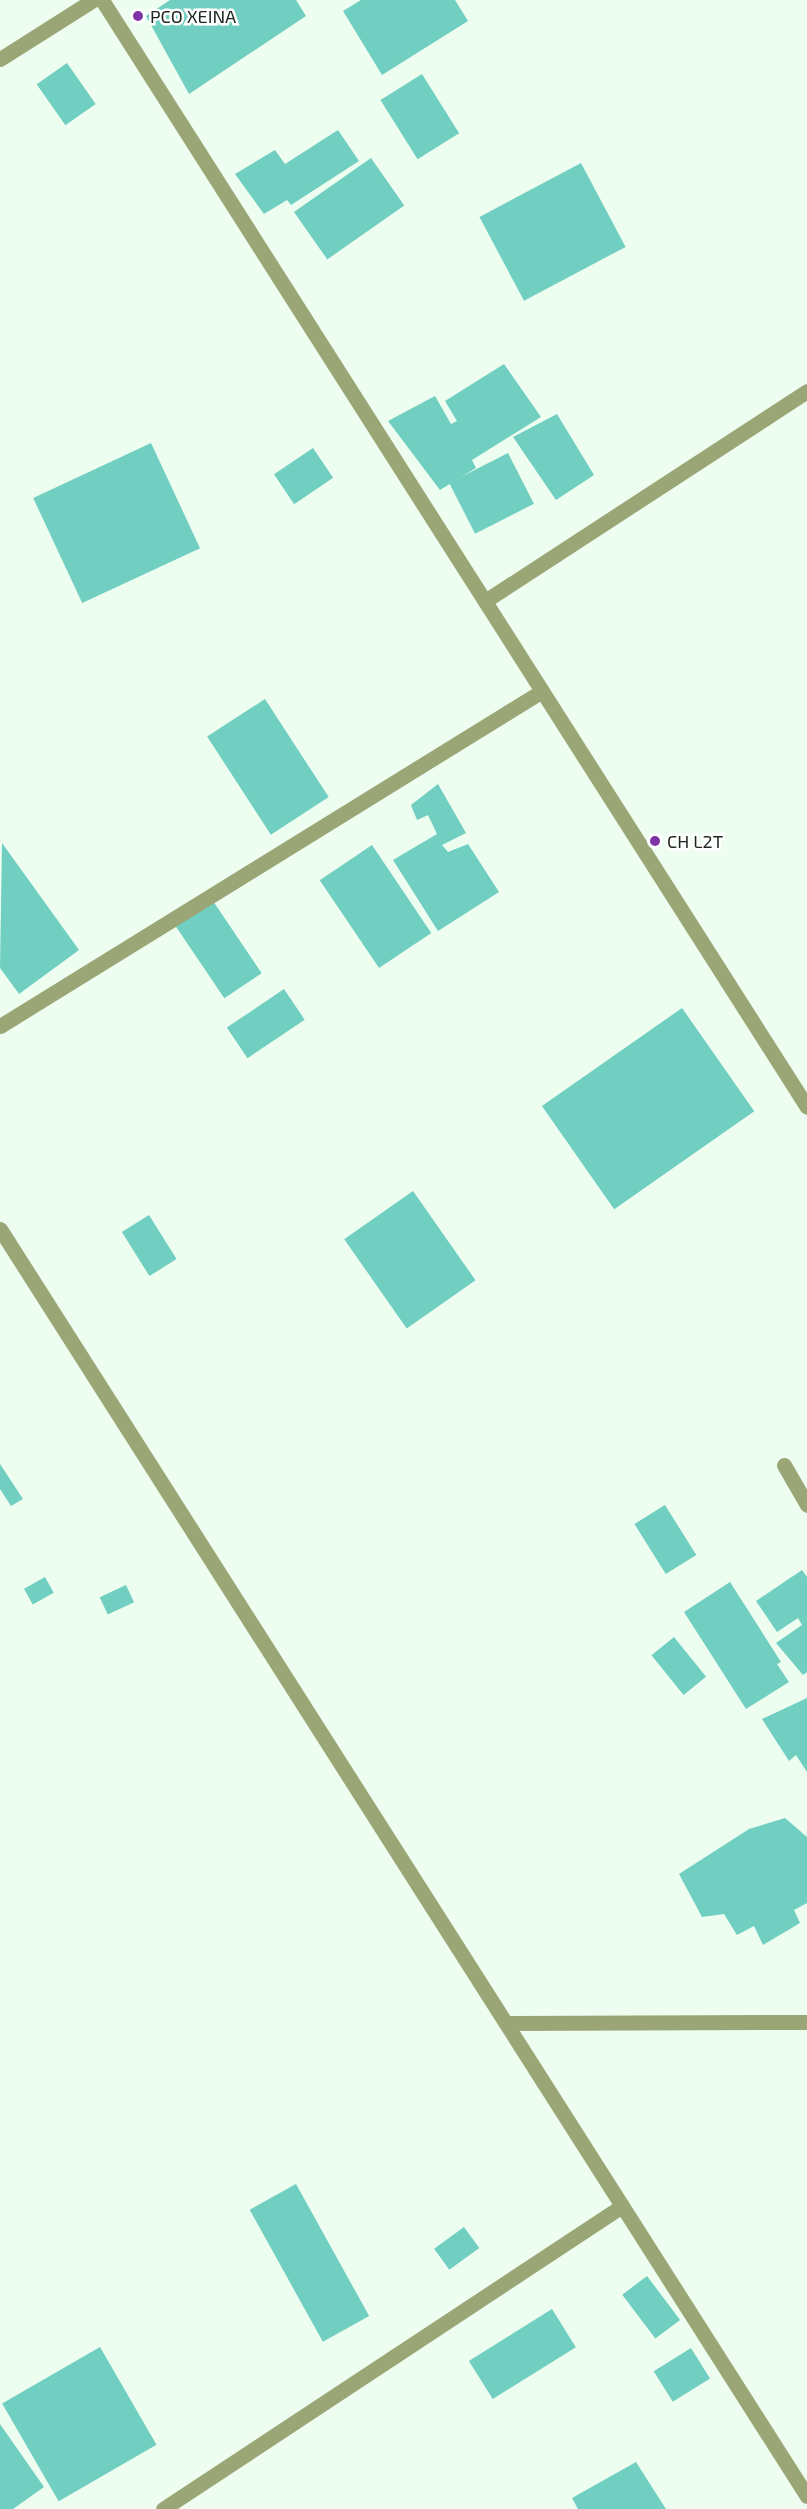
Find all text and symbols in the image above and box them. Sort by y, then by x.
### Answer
place label: PCO XEINA [150,5,236,27]
marker: PCO XEINA [131,9,145,23]
place label: CH L2T [667,830,723,852]
marker: CH L2T [648,834,662,848]

